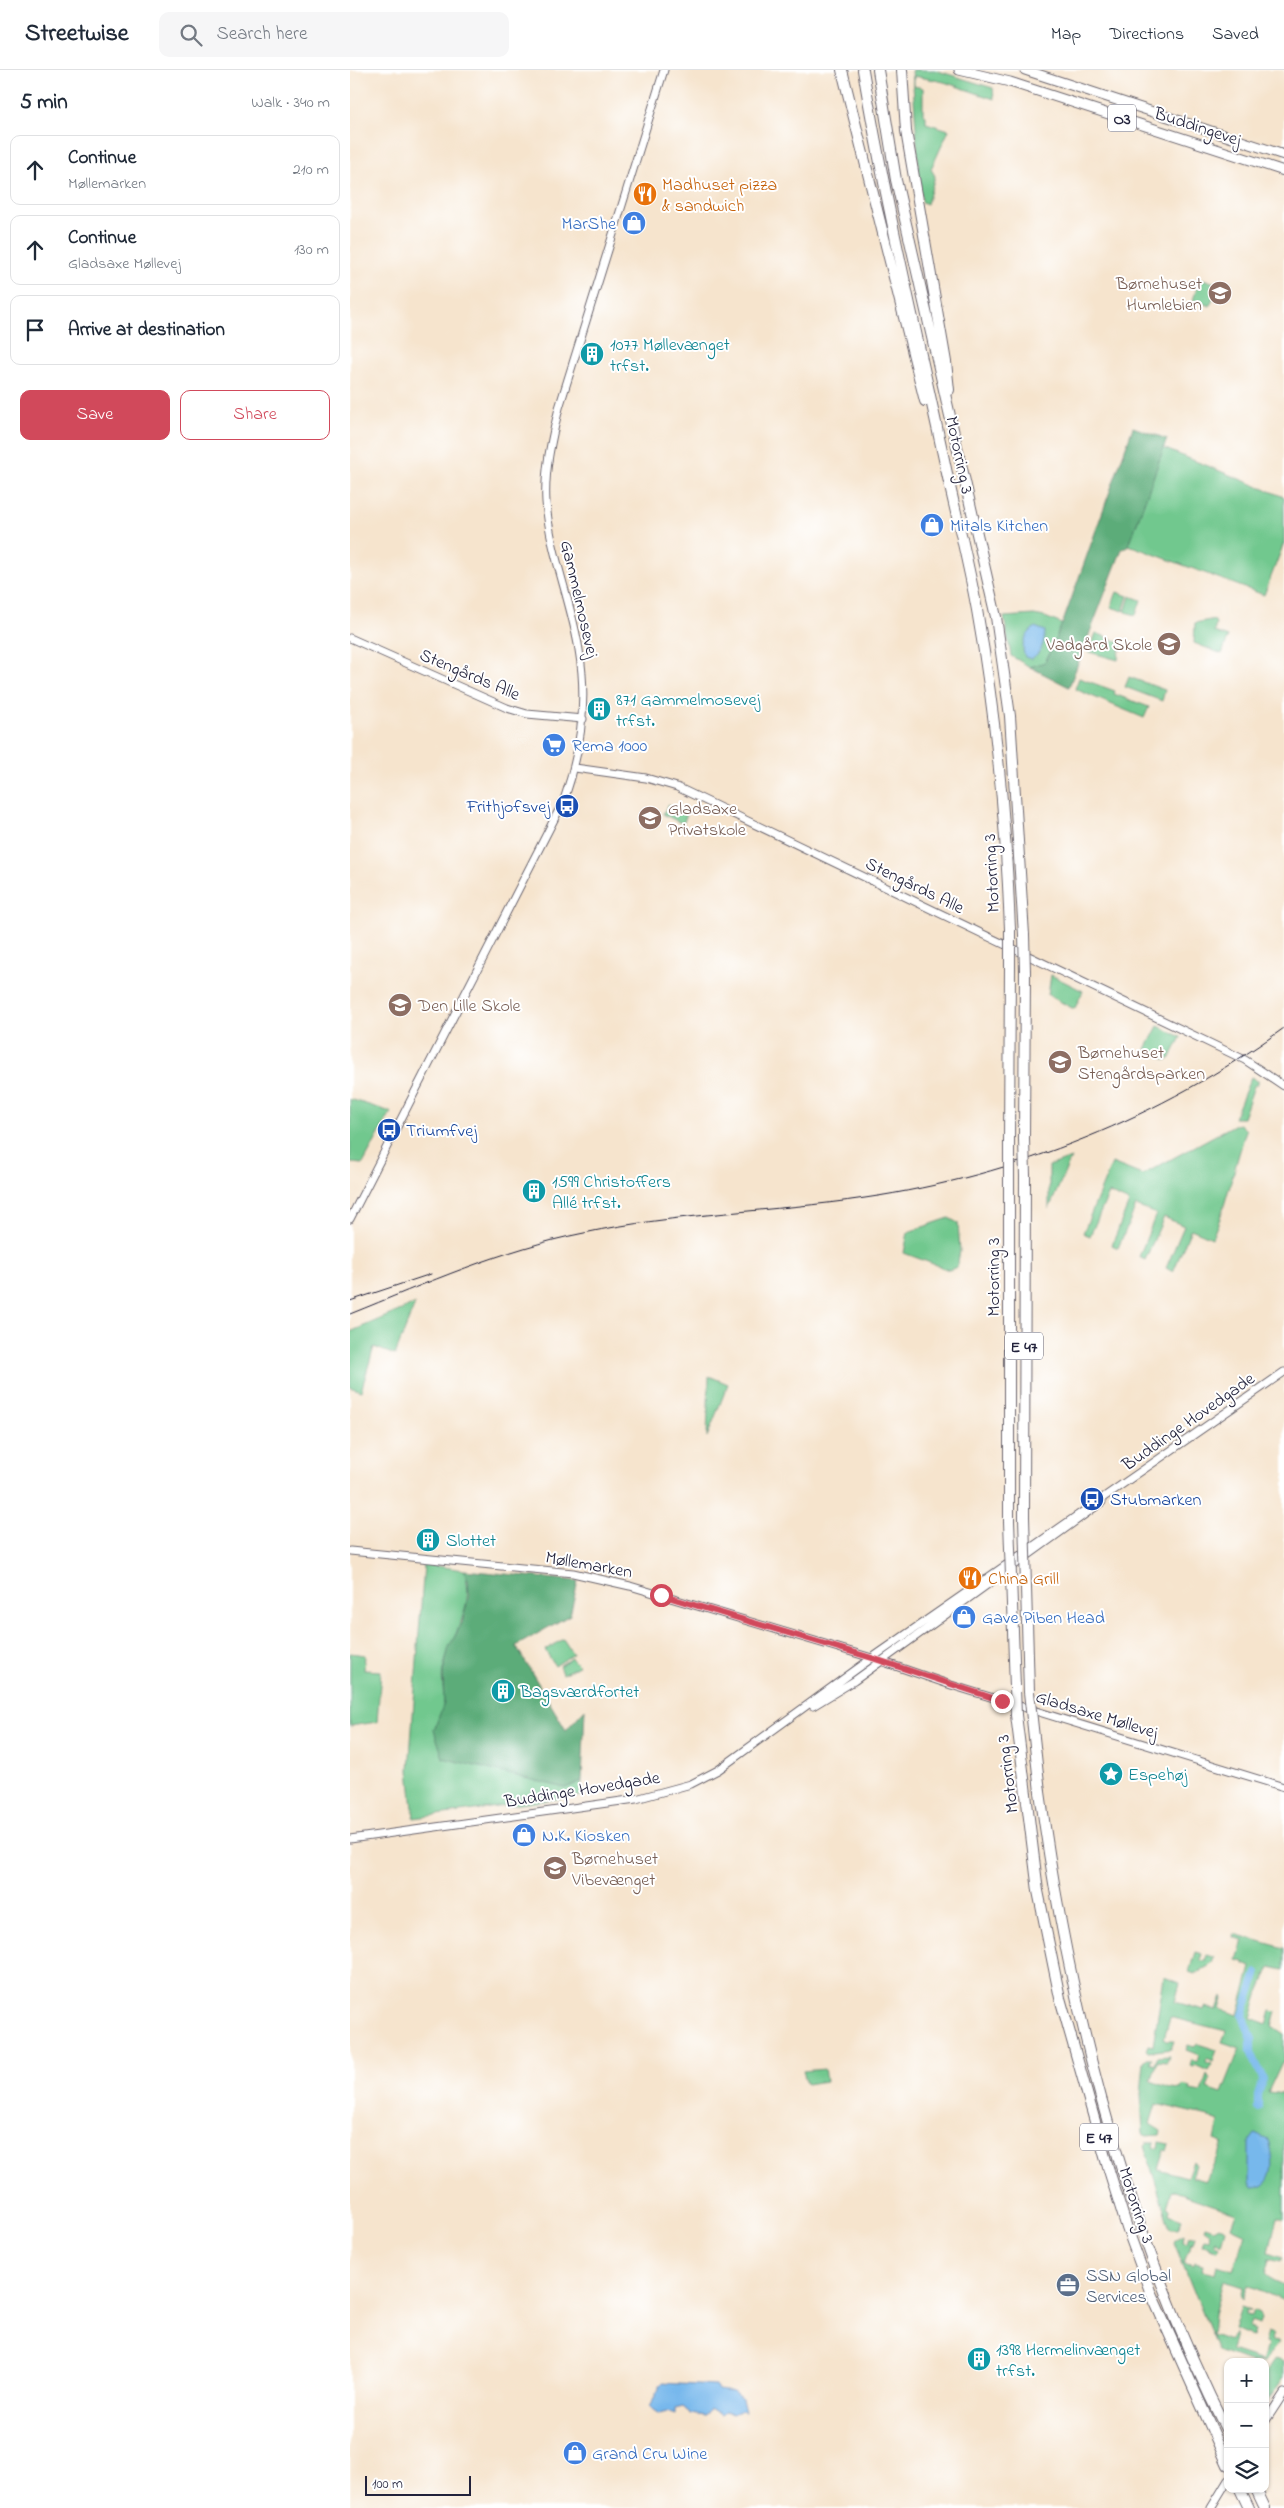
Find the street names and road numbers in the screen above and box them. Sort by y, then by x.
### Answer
street label: Buddingevej [1149,101,1245,155]
road number: O3 [1108,104,1136,132]
street label: Motorring 3 [936,414,979,497]
street label: Gammelmosevej [552,538,604,661]
street label: Stengårds Alle [415,643,524,710]
street label: Motorring 3 [978,833,1009,913]
street label: Stengårds Alle [860,852,969,923]
street label: Motorring 3 [982,1237,1009,1317]
road number: E 47 [1005,1332,1043,1360]
street label: Buddinge Hovedgade [1117,1366,1262,1480]
street label: Møllemarken [543,1546,634,1586]
street label: Gladsaxe Møllevej [1032,1685,1161,1747]
street label: Motorring 3 [991,1733,1028,1815]
street label: Buddinge Hovedgade [502,1766,663,1817]
road number: E 47 [1080,2124,1118,2150]
street label: Motorring 3 [1110,2164,1160,2248]

